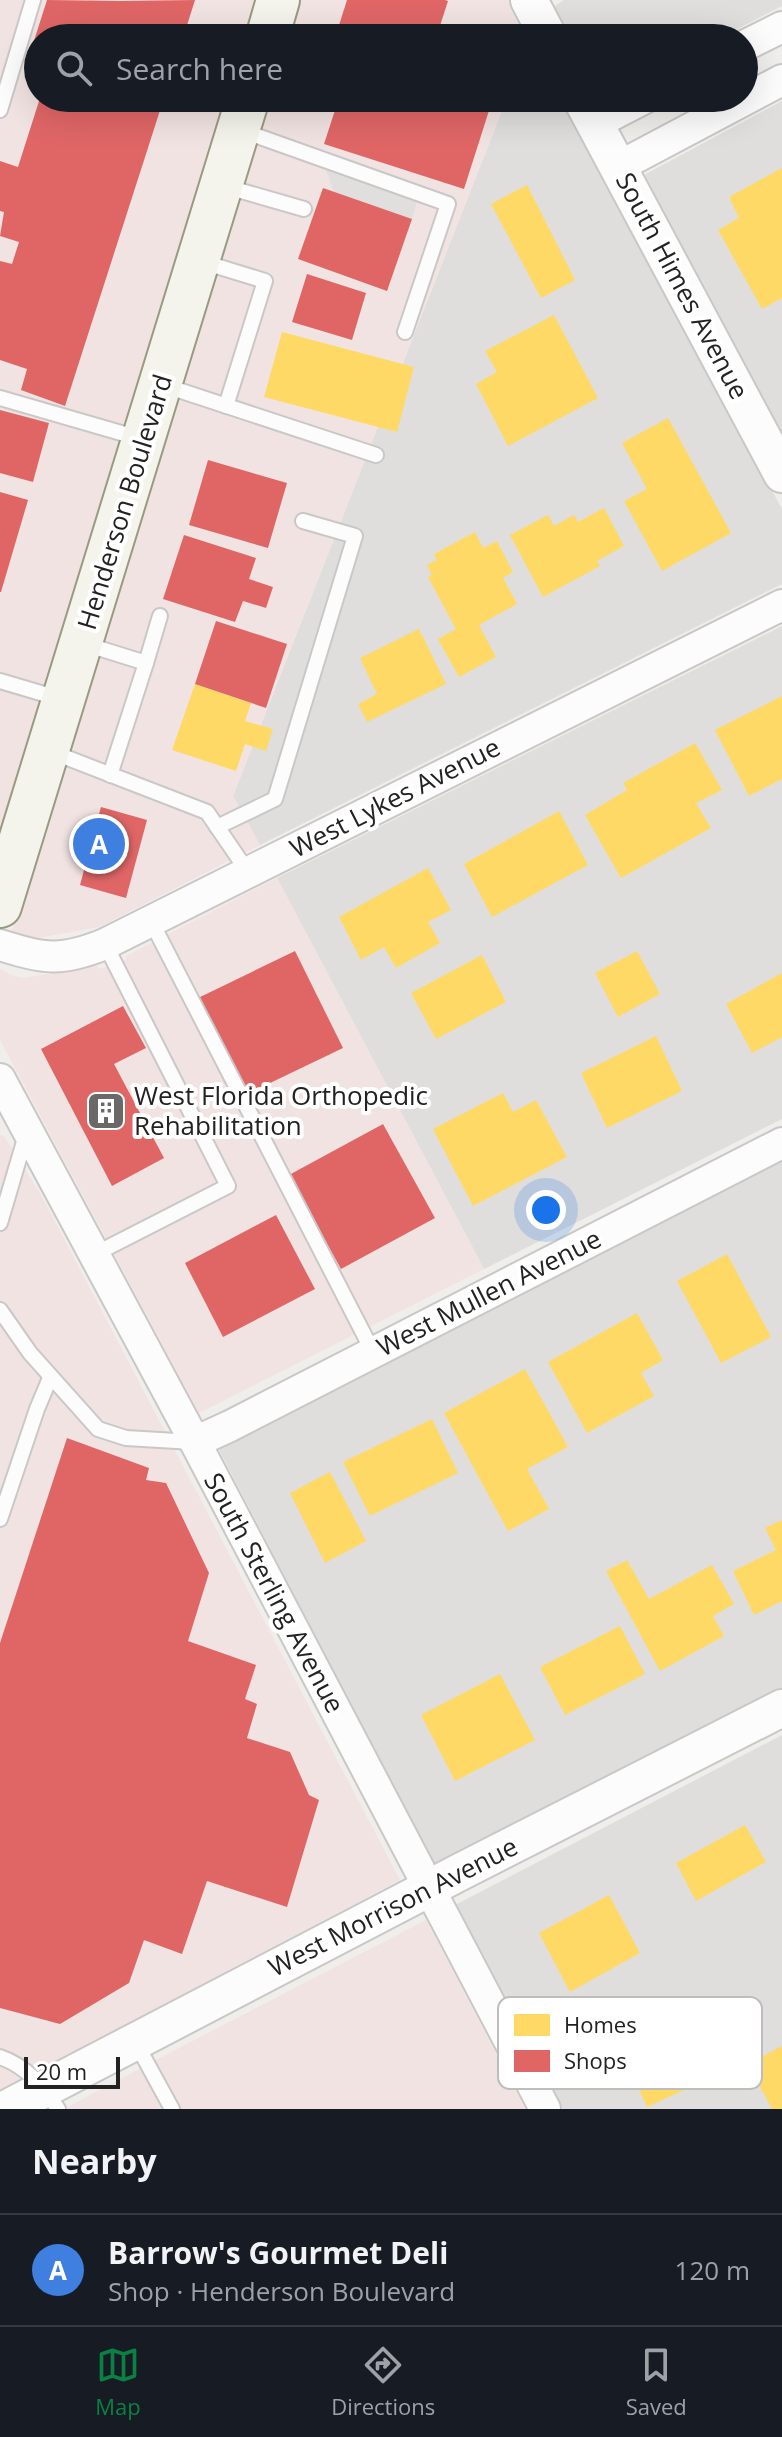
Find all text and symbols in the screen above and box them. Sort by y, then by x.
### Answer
search box [24,24,758,112]
icon: search [52,46,96,90]
text: Search here [116,48,283,89]
street label: South Himes Avenue [608,166,758,405]
street label: Henderson Boulevard [68,370,180,634]
street label: West Lykes Avenue [283,729,506,866]
pin: A [73,814,125,874]
place label: West Florida Orthopedic Rehabilitation [134,1077,428,1143]
building icon: West Florida Orthopedic Rehabilitation [85,1090,127,1132]
your location [526,1190,566,1230]
street label: West Mullen Avenue [370,1220,607,1364]
street label: South Sterling Avenue [196,1466,353,1719]
street label: West Morrison Avenue [262,1828,523,1985]
legend [498,1997,762,2089]
text: Homes [564,2009,637,2039]
text: Shops [564,2045,627,2075]
scale bar [24,2053,120,2089]
text: 20 m [36,2056,87,2086]
text: Nearby [32,2138,157,2184]
text: Barrow's Gourmet Deli [108,2232,448,2273]
text: A [49,2252,67,2288]
text: 120 m [675,2252,750,2288]
text: Shop · Henderson Boulevard [108,2273,455,2309]
tab: Map [95,2343,141,2421]
tab: Directions [331,2343,435,2421]
tab: Saved [626,2343,687,2421]

